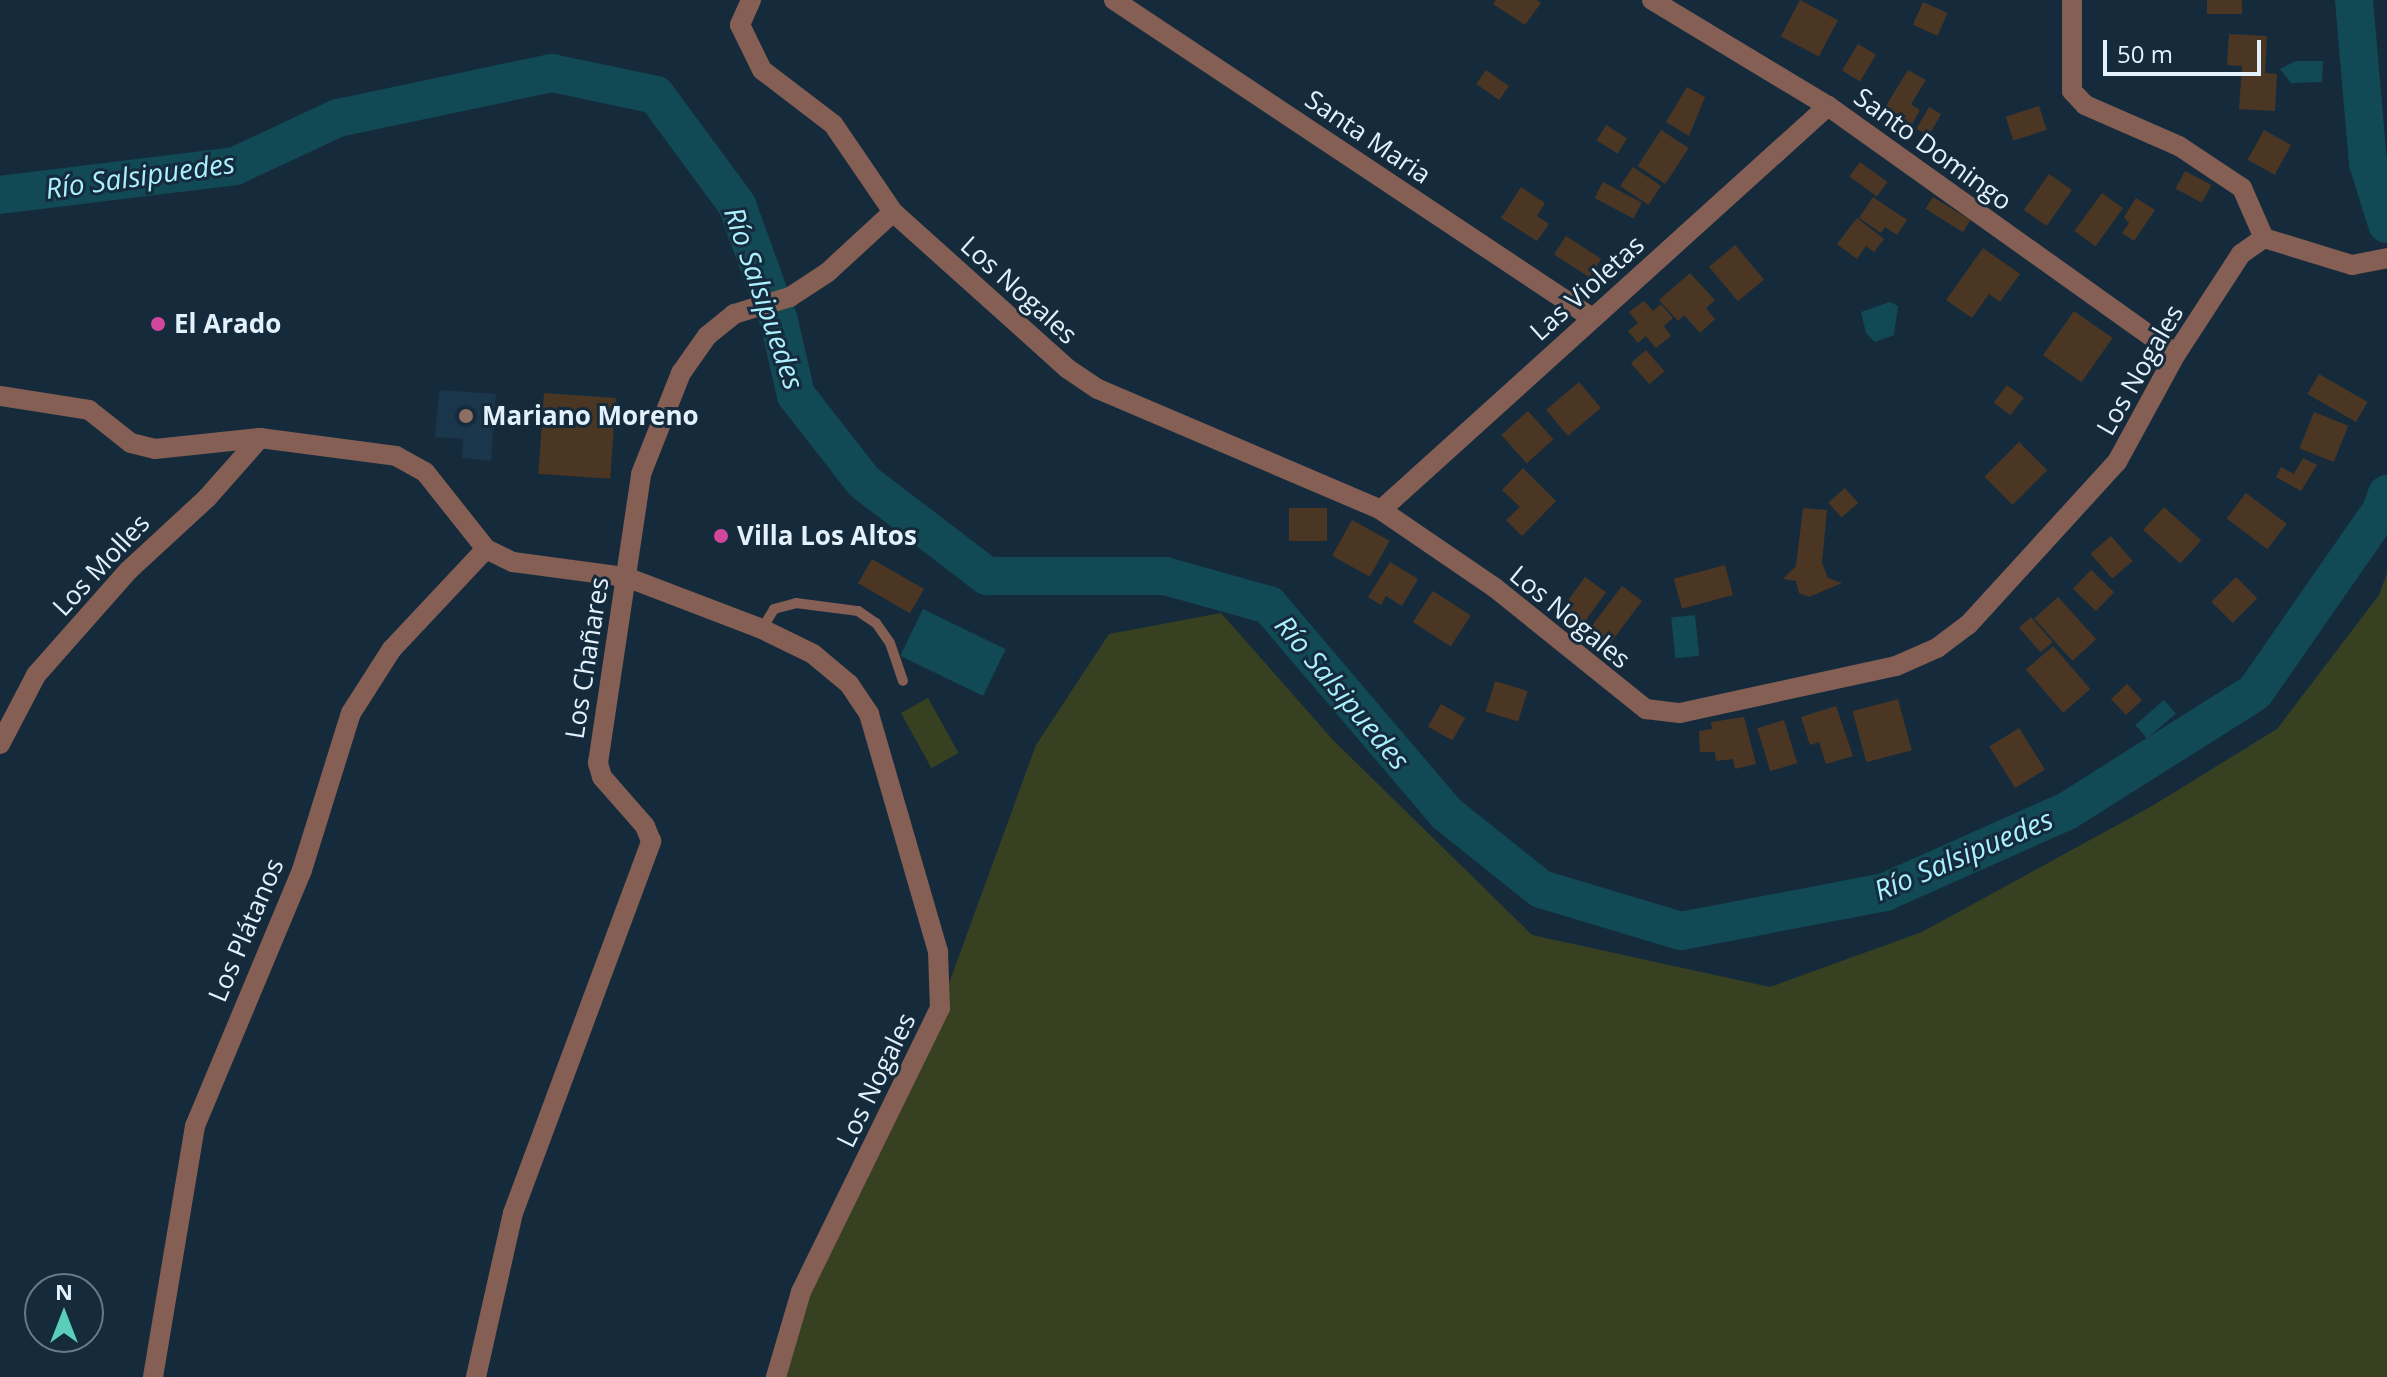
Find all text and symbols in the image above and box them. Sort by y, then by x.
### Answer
scale bar [2107,24,2265,74]
text: 50 m [2117,37,2173,70]
street label: Santo Domingo [1848,81,2018,217]
street label: Santa Maria [1299,84,1437,190]
water label: Río Salsipuedes [43,145,237,205]
water label: Río Salsipuedes [718,202,812,394]
street label: Las Violetas [1524,229,1650,347]
street label: Los Nogales [954,230,1084,350]
street label: Los Nogales [2090,299,2190,441]
place label: El Arado [174,308,281,340]
marker: El Arado [149,315,167,333]
place label: Mariano Moreno [482,400,699,432]
marker: Mariano Moreno [457,407,475,425]
street label: Los Molles [46,508,156,622]
place label: Villa Los Altos [737,520,917,552]
marker: Villa Los Altos [712,527,730,545]
street label: Los Nogales [1504,559,1636,675]
street label: Los Chañares [559,575,615,741]
water label: Río Salsipuedes [1269,608,1417,776]
water label: Río Salsipuedes [1869,801,2057,907]
street label: Los Plátanos [202,854,290,1006]
street label: Los Nogales [830,1008,922,1152]
north arrow [24,1273,104,1353]
text: N [55,1276,73,1306]

